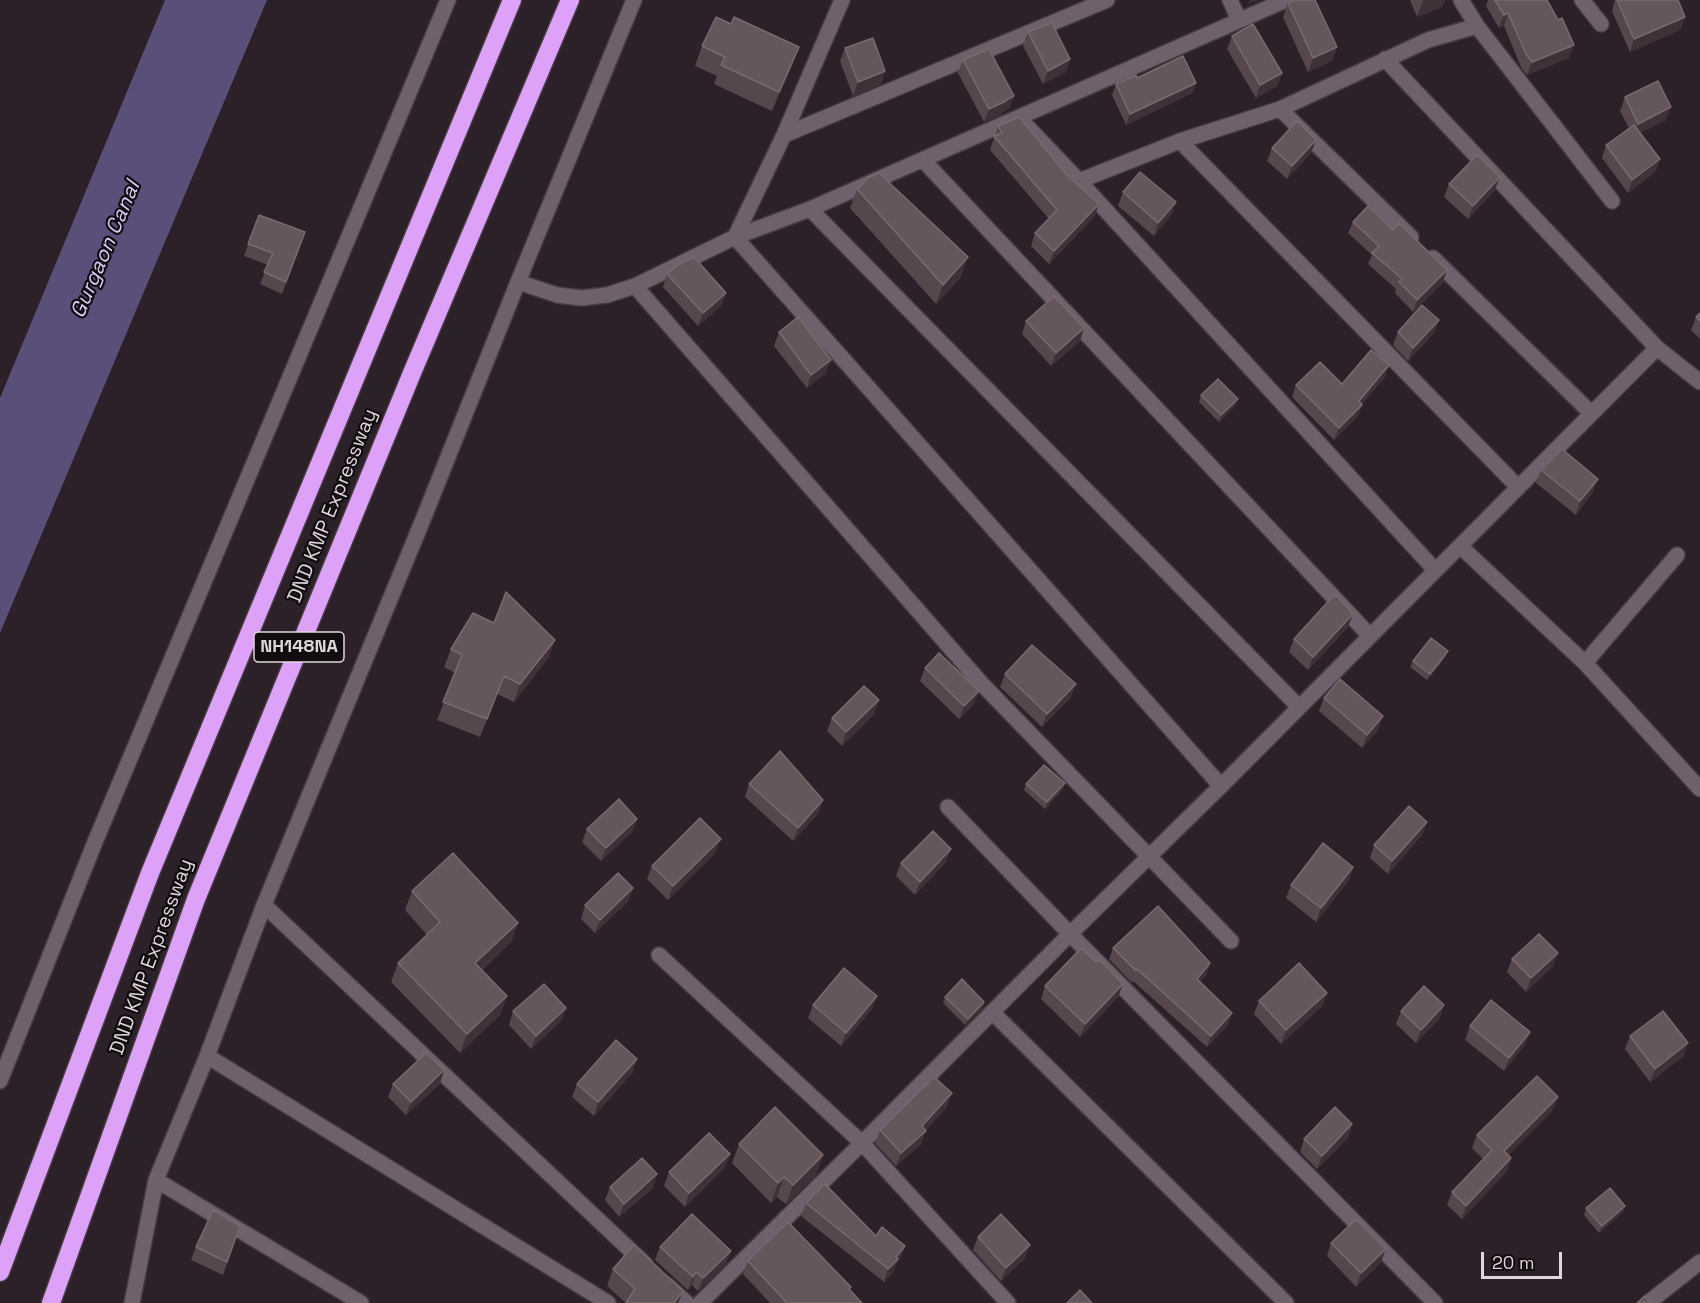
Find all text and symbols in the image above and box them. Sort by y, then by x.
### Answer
water label: Gurgaon Canal [66,178,146,322]
street label: DND KMP Expressway [283,406,383,606]
road number: NH148NA [254,632,344,662]
street label: DND KMP Expressway [105,856,199,1058]
scale bar [1484,1240,1565,1278]
text: 20 m [1492,1251,1535,1274]

